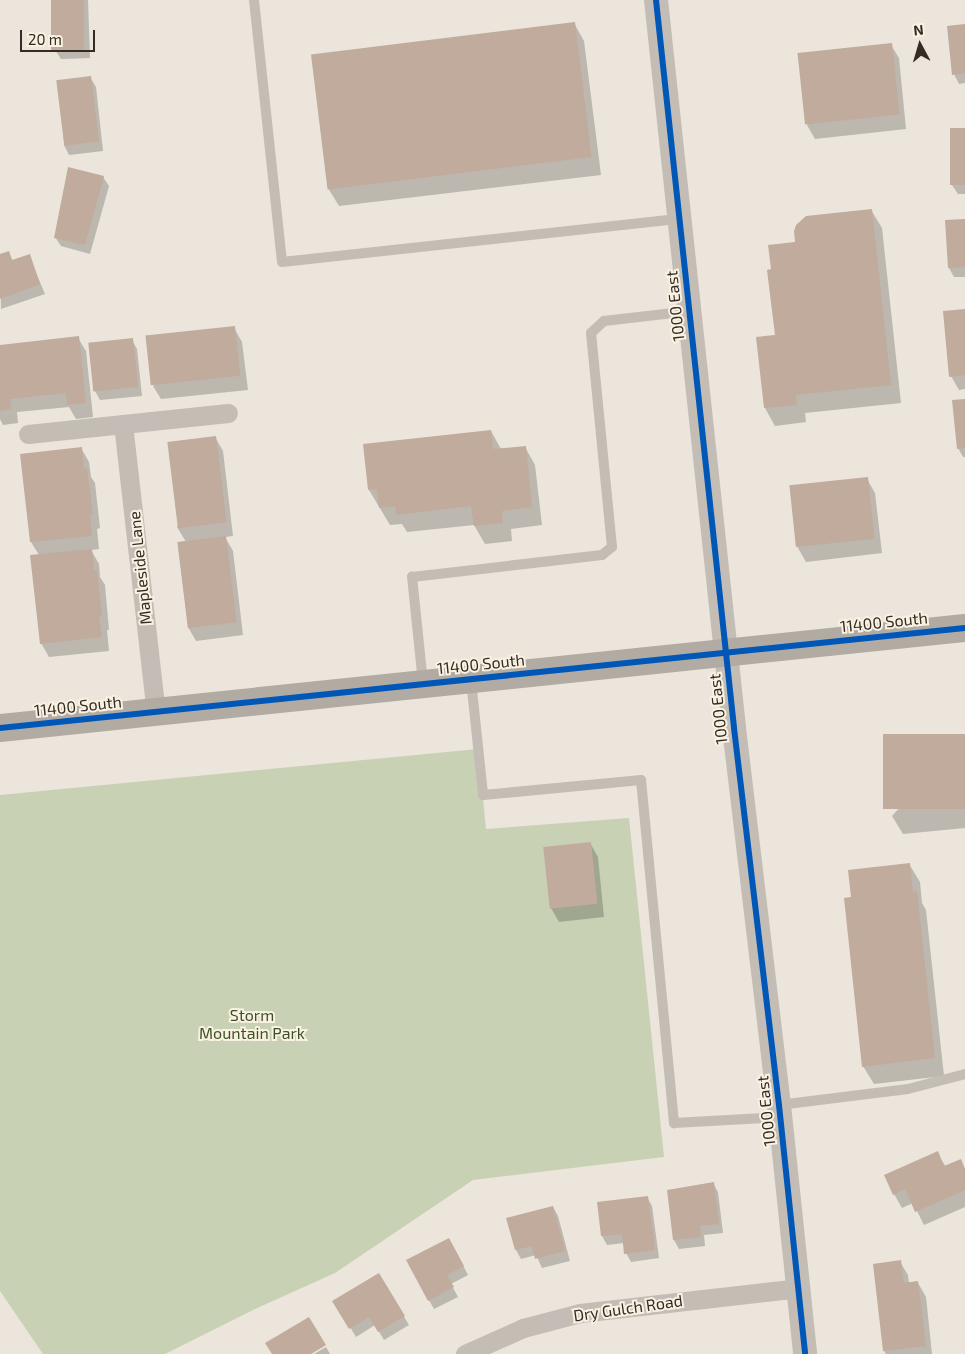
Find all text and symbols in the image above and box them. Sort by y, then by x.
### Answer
scale bar [22,20,98,52]
north arrow [895,20,945,70]
text: N [912,21,924,39]
text: 20 m [28,30,62,48]
street label: 1000 East [662,270,688,342]
street label: Mapleside Lane [125,510,155,626]
street label: 11400 South [839,608,929,636]
street label: 11400 South [436,650,526,678]
street label: 1000 East [705,673,731,745]
street label: 11400 South [33,692,123,720]
park label: Storm Mountain Park [199,1005,305,1043]
street label: 1000 East [753,1075,779,1147]
street label: Dry Gulch Road [572,1291,684,1325]

